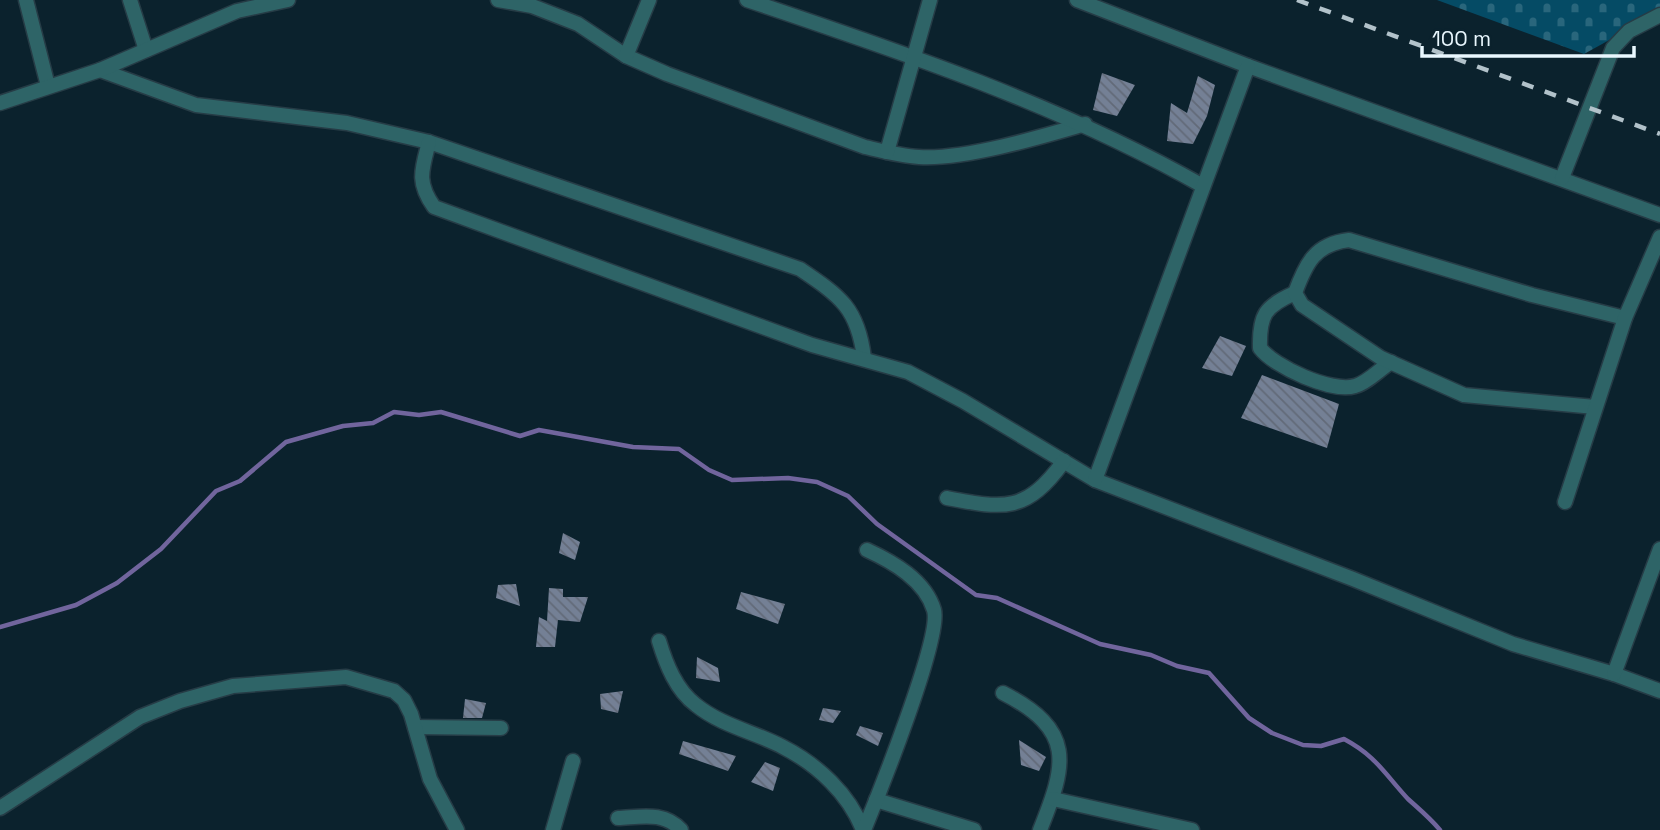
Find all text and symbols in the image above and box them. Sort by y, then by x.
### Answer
scale bar [1422,14,1634,58]
text: 100 m [1432,25,1491,52]

